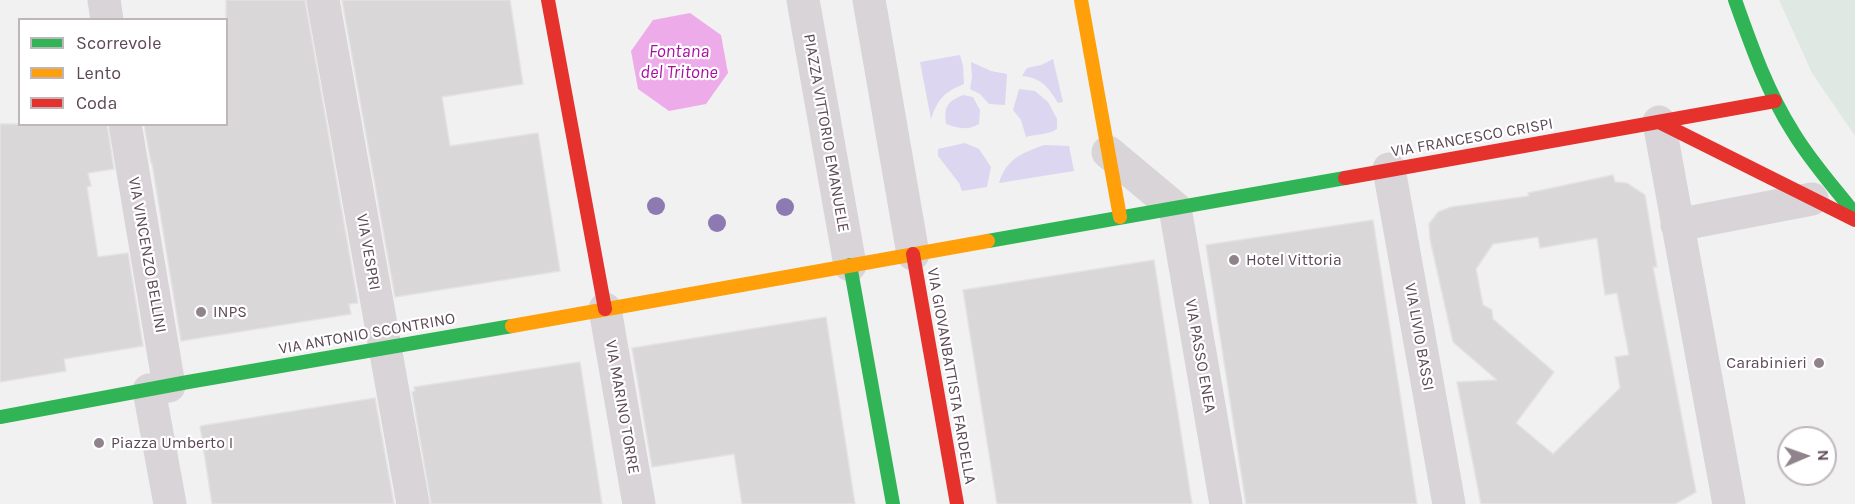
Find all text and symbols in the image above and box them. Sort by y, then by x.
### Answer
legend [18,18,228,126]
text: Scorrevole [76,32,161,54]
street label: PIAZZA VITTORIO EMANUELE [799,32,853,234]
water label: Fontana del Tritone [640,41,718,84]
text: Lento [76,62,121,84]
text: Coda [76,92,117,114]
street label: VIA FRANCESCO CRISPI [1389,114,1555,162]
street label: VIA VINCENZO BELLINI [124,176,170,334]
street label: VIA VESPRI [352,212,384,292]
place label: Hotel Vittoria [1246,250,1342,270]
marker: Hotel Vittoria [1227,253,1241,267]
street label: VIA GIOVANBATTISTA FARDELLA [923,266,979,486]
street label: VIA LIVIO BASSI [1400,282,1438,392]
street label: VIA PASSO ENEA [1181,297,1219,415]
place label: INPS [213,302,247,322]
marker: INPS [194,305,208,319]
street label: VIA ANTONIO SCONTRINO [277,309,457,359]
street label: VIA MARINO TORRE [601,339,643,475]
place label: Carabinieri [1726,353,1807,373]
marker: Carabinieri [1812,356,1826,370]
north arrow [1777,426,1837,486]
place label: Piazza Umberto I [111,433,233,453]
marker: Piazza Umberto I [92,436,106,450]
text: N [1814,449,1833,461]

